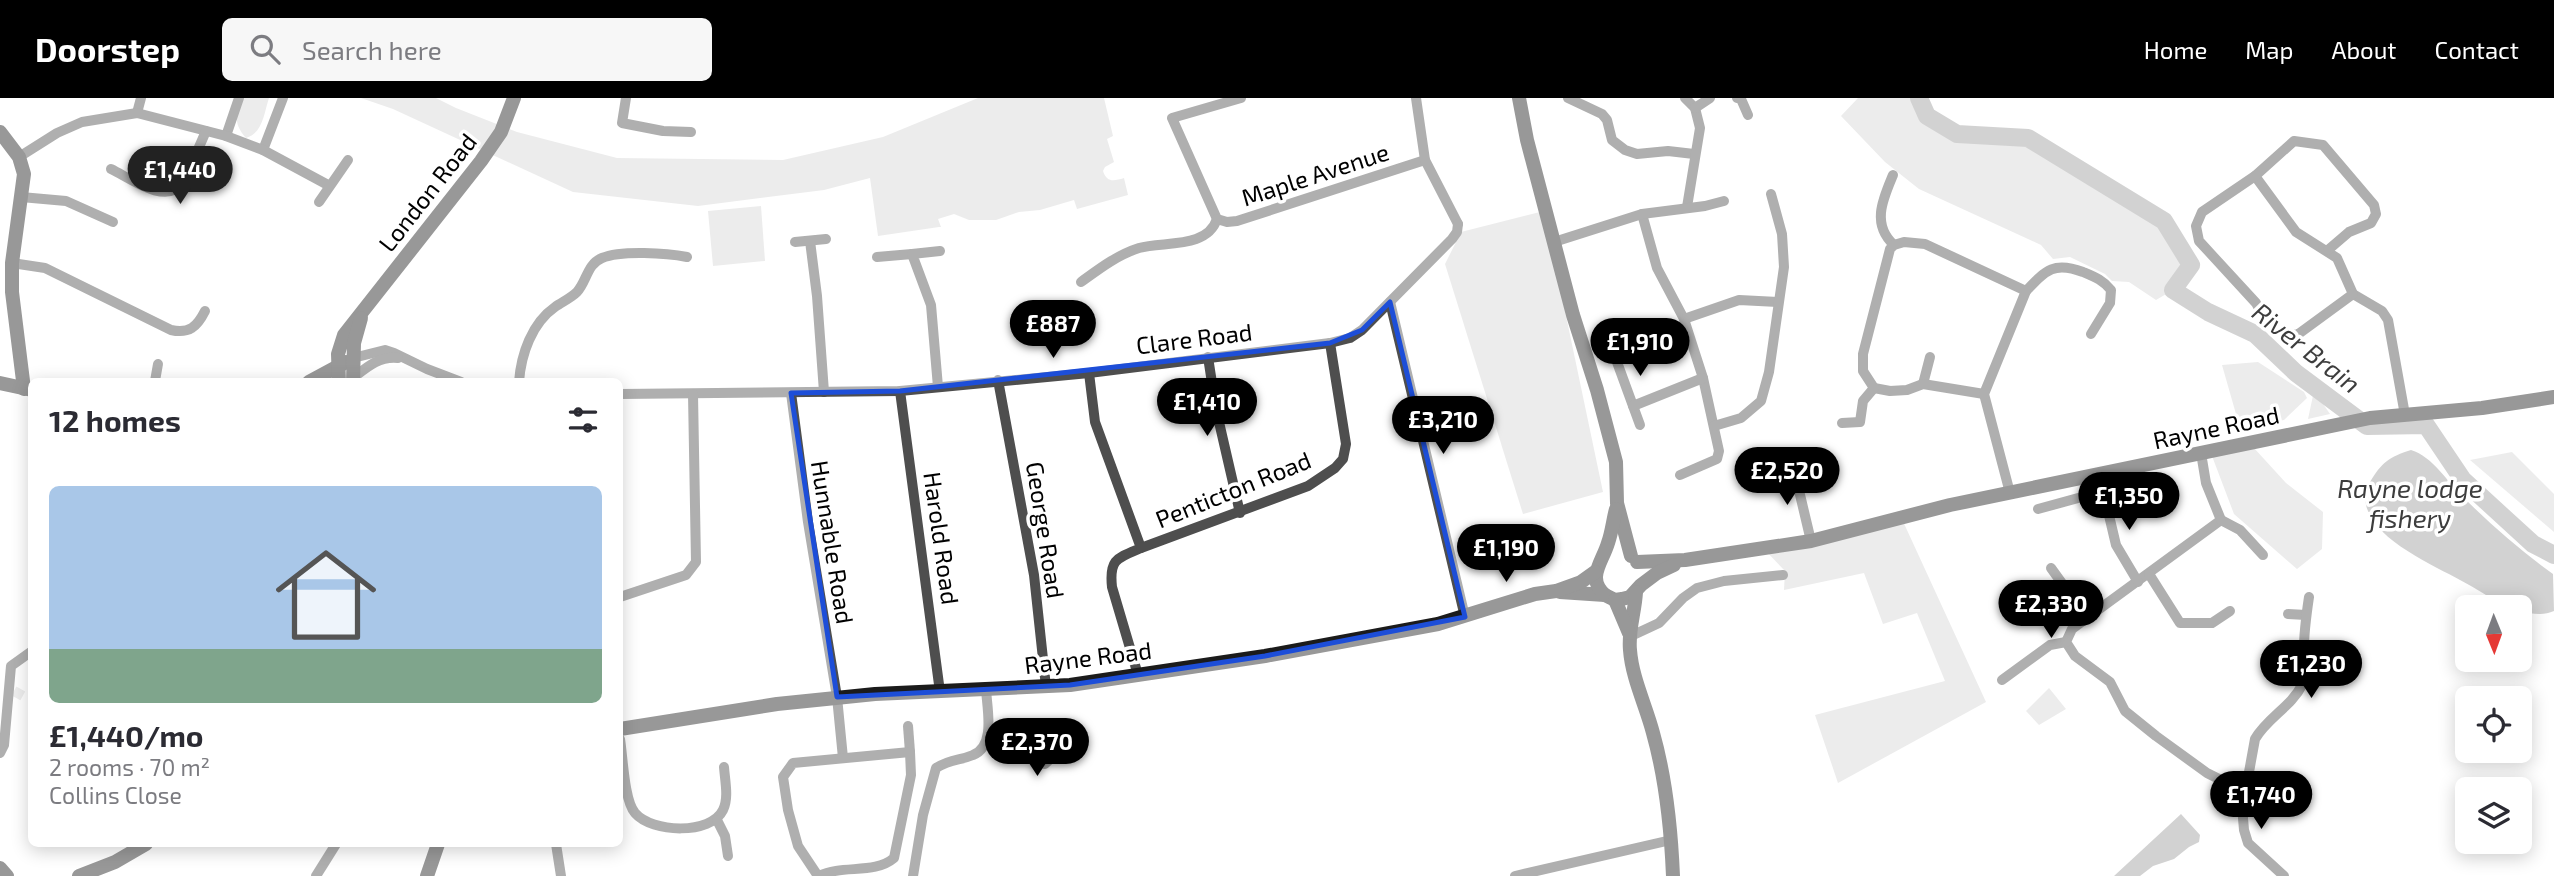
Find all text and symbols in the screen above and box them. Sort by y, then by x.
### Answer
search box [222,18,712,81]
text: Doorstep [35,29,180,69]
icon: search [246,30,284,68]
text: Search here [302,34,442,65]
text: Home [2144,35,2207,64]
text: Map [2245,35,2293,64]
text: About [2331,35,2397,64]
text: Contact [2435,35,2519,64]
street label: London Road [372,127,482,257]
street label: Maple Avenue [1238,137,1392,211]
pin: £1,440 [123,146,237,206]
text: £1,440 [144,155,216,183]
water label: River Brain [2247,295,2367,399]
pin: £887 [1012,300,1094,360]
text: £887 [1026,309,1080,337]
street label: Clare Road [1134,316,1254,360]
pin: £1,910 [1583,318,1697,378]
text: £1,910 [1607,327,1674,355]
pin: £1,410 [1150,378,1264,438]
text: £1,410 [1173,387,1241,415]
pin: £3,210 [1386,396,1500,456]
street label: Rayne Road [2150,399,2282,455]
icon: filters [564,401,602,439]
text: 12 homes [49,402,181,438]
text: £3,210 [1408,405,1478,433]
street label: Penticton Road [1151,445,1315,533]
pin: £2,520 [1730,448,1844,507]
text: £2,520 [1751,456,1823,484]
street label: Hunnable Road [806,458,860,626]
street label: George Road [1021,460,1071,600]
street label: Harold Road [918,470,966,606]
pin: £1,350 [2072,472,2186,532]
water label: Rayne lodge fishery [2337,472,2483,534]
text: £1,350 [2094,481,2164,509]
pin: £1,190 [1449,524,1563,584]
icon: home [263,532,389,658]
text: £1,190 [1473,533,1539,561]
pin: £2,330 [1994,580,2108,640]
text: £2,330 [2014,589,2088,617]
north arrow [2455,595,2532,672]
map controls [2455,595,2532,854]
street label: Rayne Road [1023,635,1153,679]
pin: £1,230 [2254,640,2368,700]
text: £1,230 [2276,649,2346,677]
button: locate [2455,686,2532,763]
text: £1,440/mo [49,717,204,753]
pin: £2,370 [980,718,1094,778]
text: £2,370 [1001,727,1073,755]
text: 2 rooms · 70 m² [49,753,210,781]
pin: £1,740 [2204,772,2318,831]
button: layers [2455,777,2532,854]
text: £1,740 [2226,780,2296,808]
text: Collins Close [49,781,182,809]

